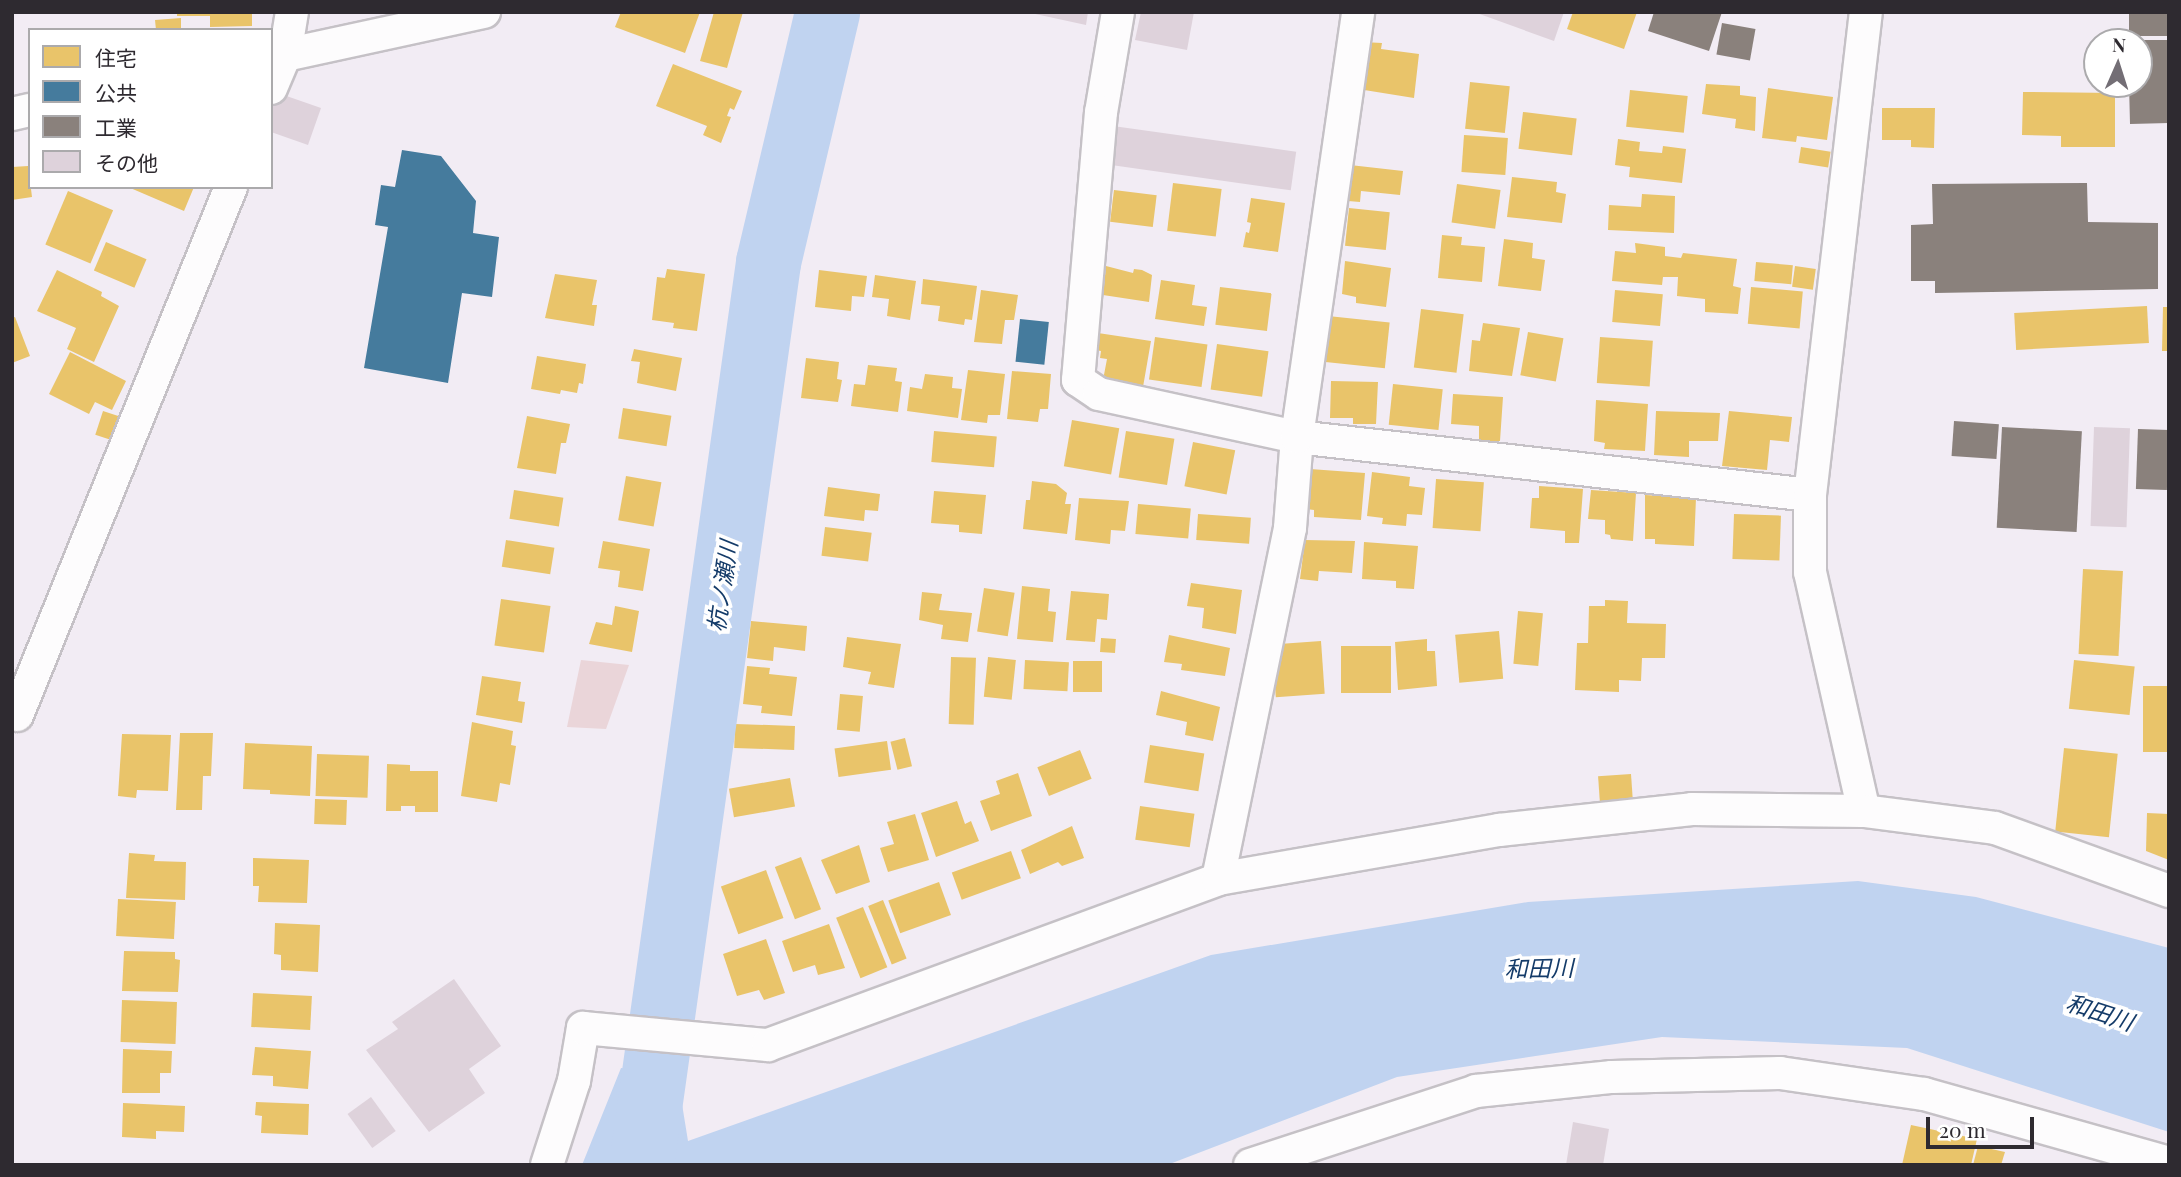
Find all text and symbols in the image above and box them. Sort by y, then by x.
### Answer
legend [28,28,273,189]
north arrow [2083,28,2153,98]
text: N [2111,31,2127,57]
text: 住宅 [95,43,137,71]
text: 公共 [95,78,137,106]
text: 工業 [95,113,137,141]
text: その他 [95,148,158,176]
water label: 杭ノ瀬川 [702,539,742,633]
water label: 和田川 [1504,954,1574,982]
water label: 和田川 [2063,988,2137,1036]
scale bar [1929,1104,2038,1148]
text: 20 m [1939,1115,1986,1143]

